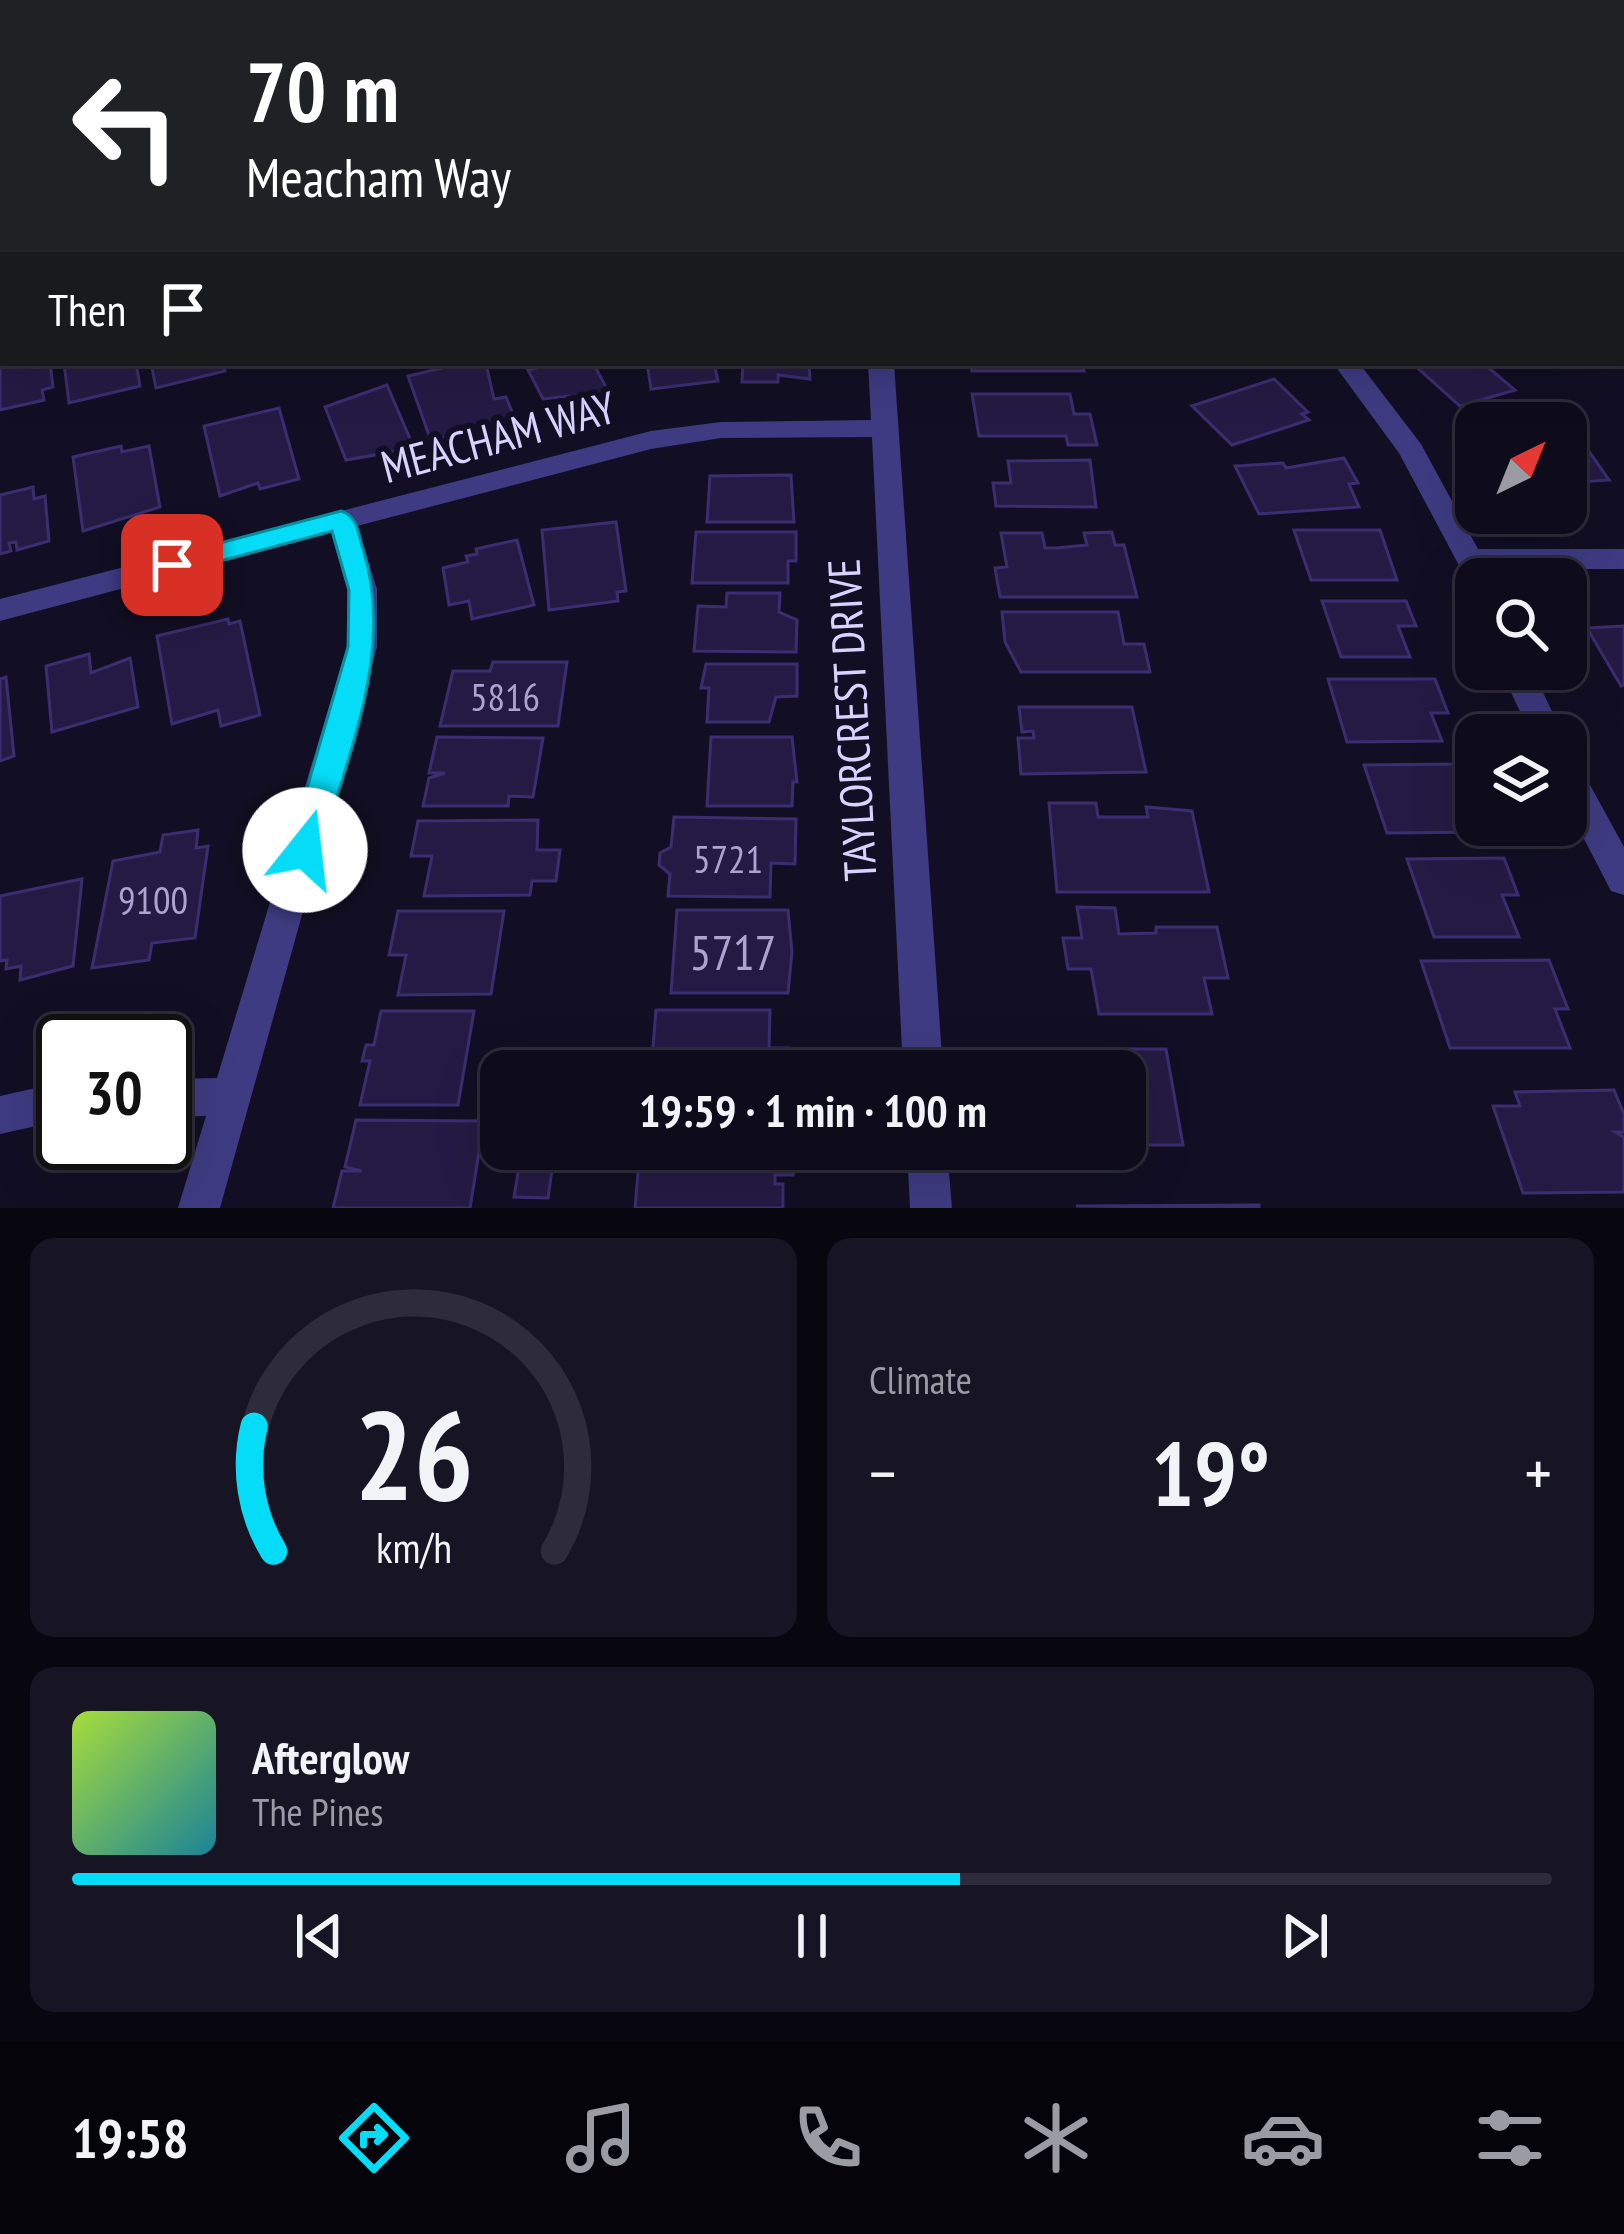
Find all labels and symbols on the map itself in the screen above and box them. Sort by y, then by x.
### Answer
street label: MEACHAM WAY [375,377,622,495]
north arrow [1455,402,1587,534]
pin [121,514,223,616]
street label: TAYLORCREST DRIVE [814,557,888,883]
house number: 5816 [470,671,540,722]
position arrow [242,787,368,913]
house number: 5721 [693,833,763,884]
house number: 9100 [118,874,188,925]
house number: 5717 [690,921,776,983]
speed limit sign: 30 [36,1014,192,1170]

